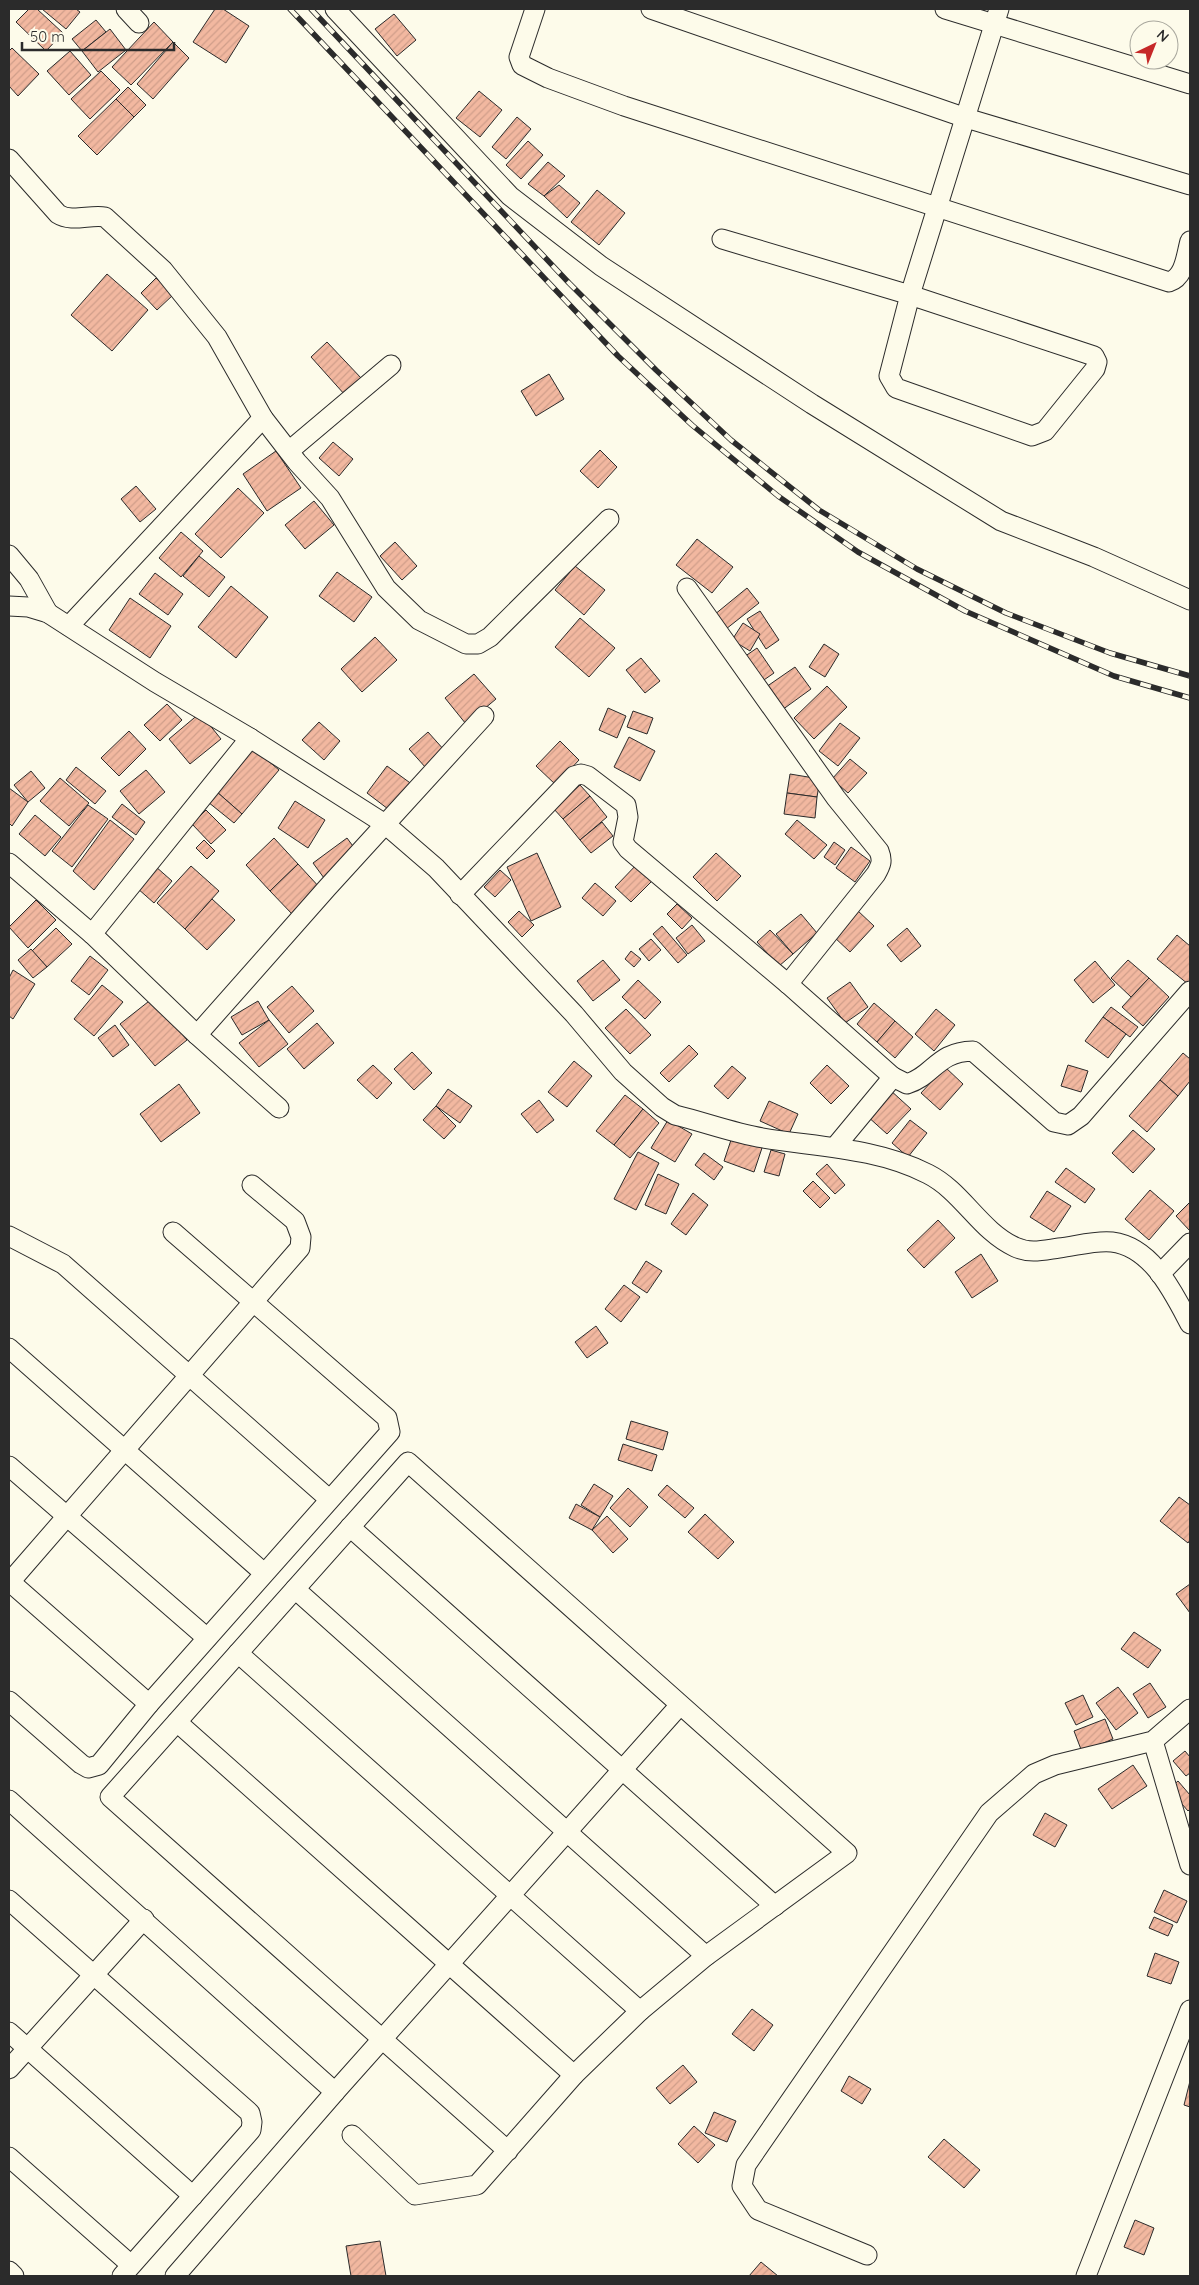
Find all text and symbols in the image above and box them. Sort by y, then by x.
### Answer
scale bar [22,20,175,52]
north arrow [1129,20,1179,70]
text: N [1153,25,1173,46]
text: 50 m [30,27,65,46]

